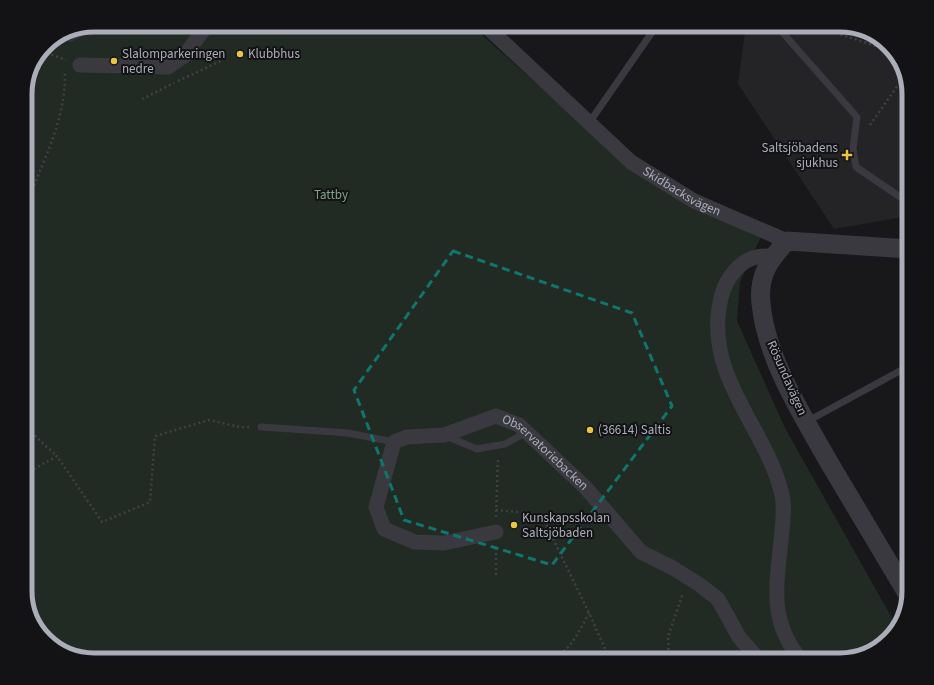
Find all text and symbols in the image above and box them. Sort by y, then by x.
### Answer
place label: Slalomparkeringen nedre [122,45,225,78]
place label: Klubbhus [248,45,300,63]
marker: Klubbhus [235,49,245,59]
marker: Slalomparkeringen nedre [109,56,119,66]
place label: Saltsjöbadens sjukhus [761,139,839,172]
marker: Saltsjöbadens sjukhus [841,149,853,161]
street label: Skidbacksvägen [639,162,724,221]
park label: Tattby [314,186,348,204]
street label: Rösundavägen [763,338,811,418]
street label: Observatoriebacken [499,410,592,495]
place label: (36614) Saltis [598,421,671,439]
marker: (36614) Saltis [585,425,595,435]
place label: Kunskapsskolan Saltsjöbaden [522,509,610,542]
marker: Kunskapsskolan Saltsjöbaden [509,520,519,530]

